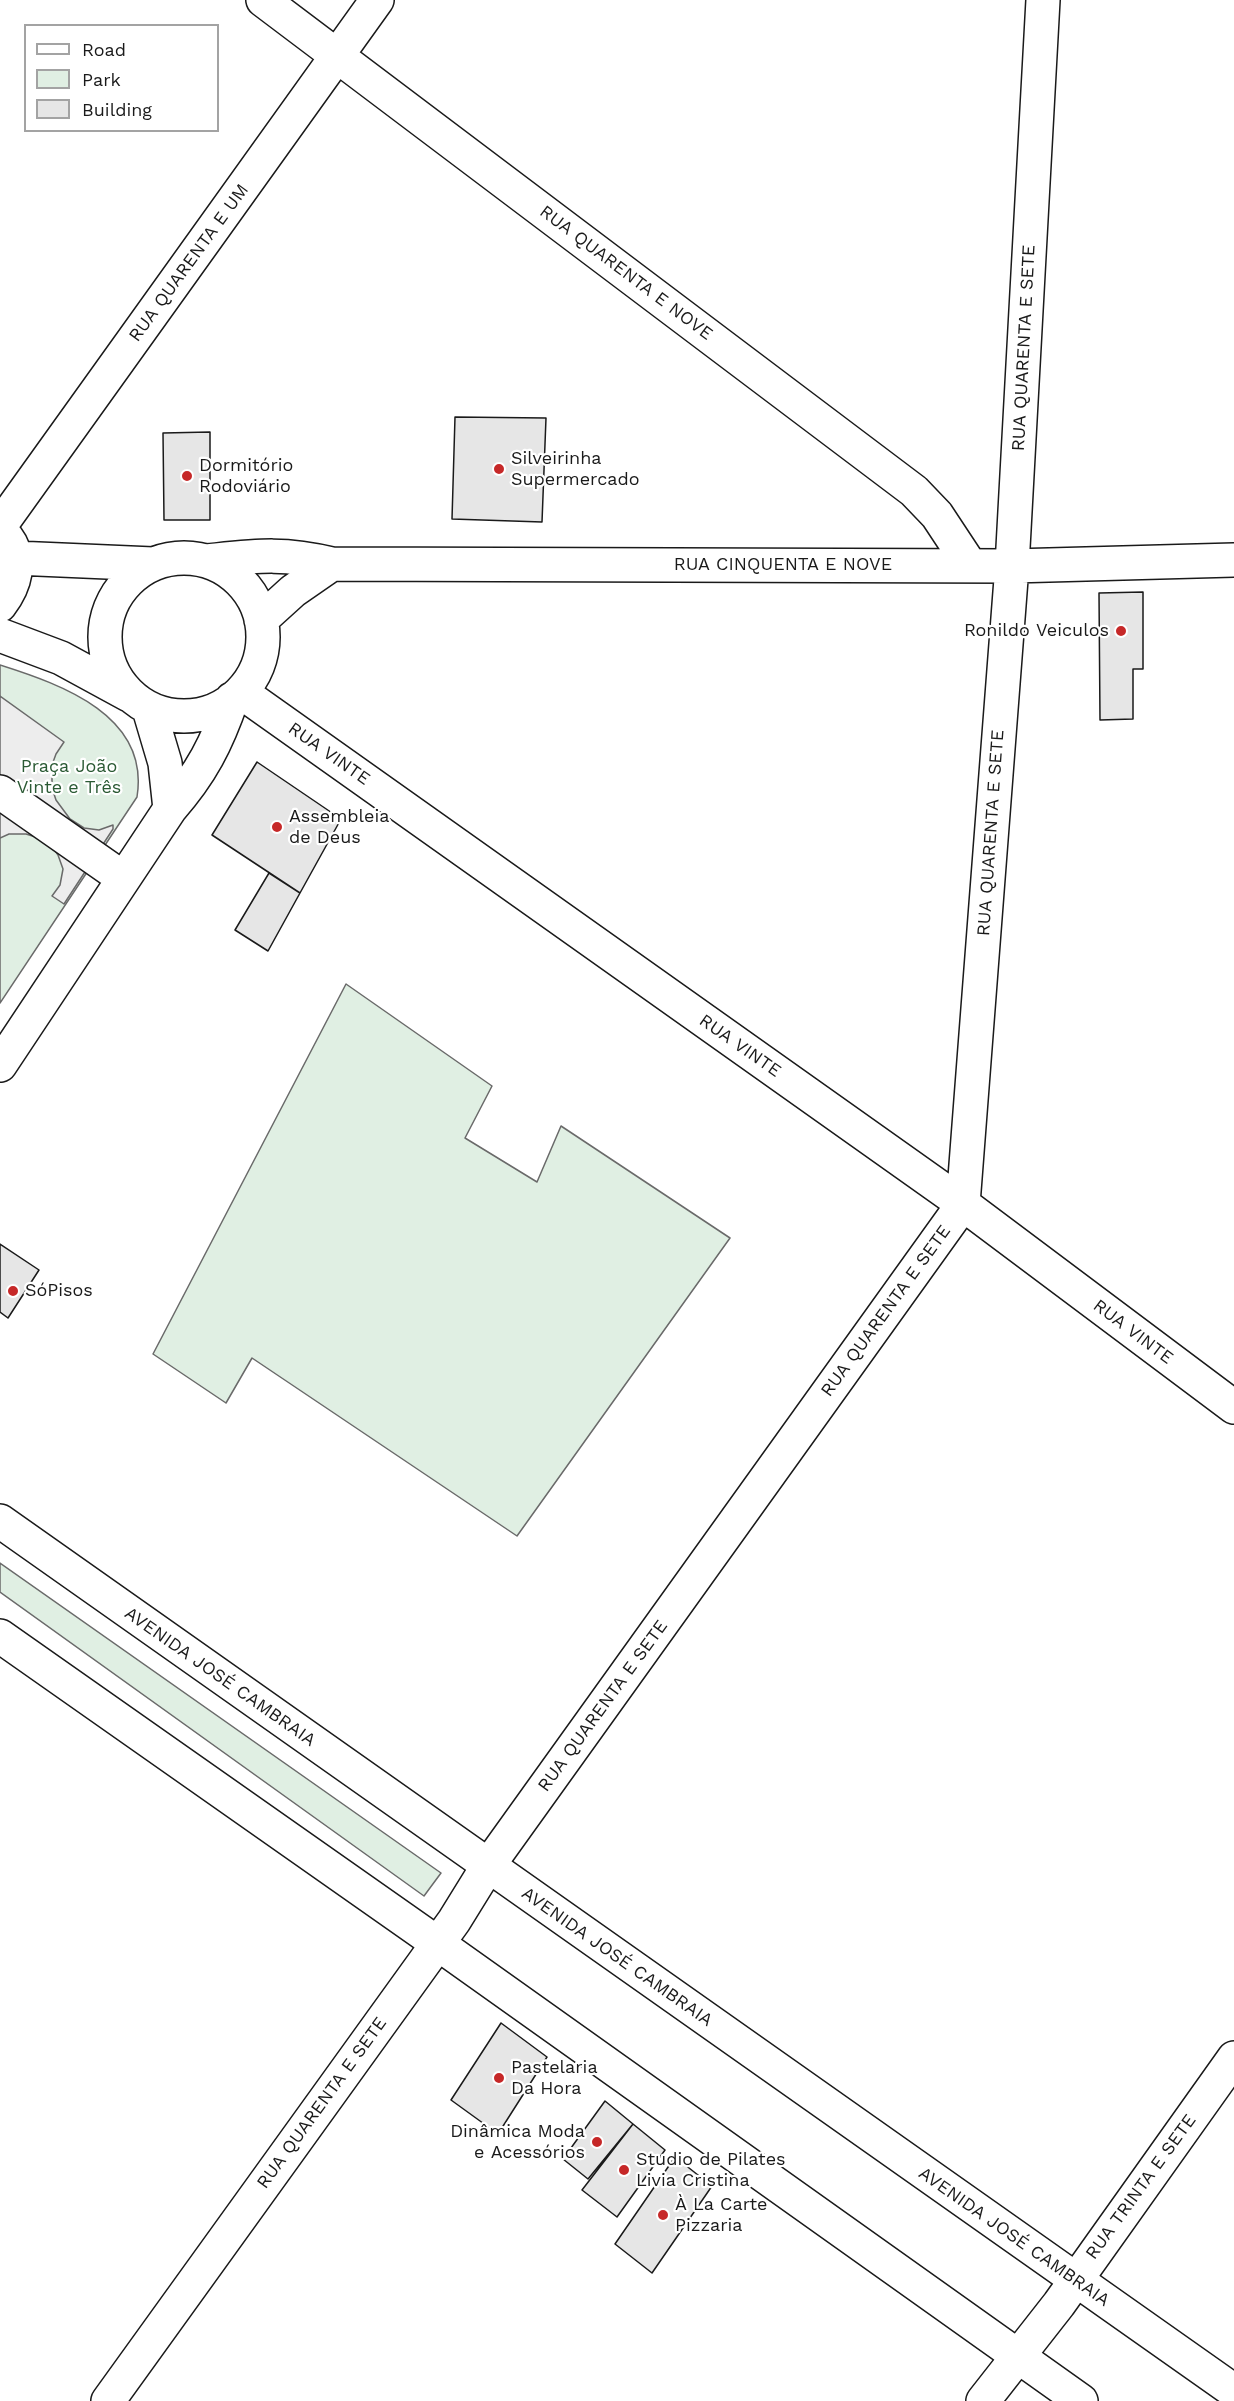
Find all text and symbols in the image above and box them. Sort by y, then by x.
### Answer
legend [24,24,219,132]
text: Road [82,39,126,60]
text: Park [82,69,121,90]
text: Building [82,99,152,120]
street label: RUA QUARENTA E UM [125,180,253,346]
street label: RUA QUARENTA E NOVE [535,201,717,345]
street label: RUA QUARENTA E SETE [1008,244,1040,452]
place label: Silveirinha Supermercado [511,448,640,490]
place label: Dormitório Rodoviário [199,455,293,498]
marker: Silveirinha Supermercado [492,462,506,476]
marker: Dormitório Rodoviário [180,469,194,483]
street label: RUA CINQUENTA E NOVE [674,554,892,576]
place label: Ronildo Veiculos [964,620,1109,642]
marker: Ronildo Veiculos [1114,624,1128,638]
street label: RUA VINTE [284,718,374,790]
street label: RUA QUARENTA E SETE [973,729,1009,937]
park label: Praça João Vinte e Três [17,756,121,798]
place label: Assembleia de Deus [289,806,389,848]
marker: Assembleia de Deus [270,820,284,834]
street label: RUA VINTE [695,1010,785,1082]
street label: RUA QUARENTA E SETE [816,1221,956,1401]
place label: SóPisos [25,1280,93,1302]
marker: SóPisos [6,1284,20,1298]
street label: RUA VINTE [1089,1295,1177,1369]
street label: AVENIDA JOSÉ CAMBRAIA [120,1603,320,1751]
street label: RUA QUARENTA E SETE [533,1616,673,1796]
street label: AVENIDA JOSÉ CAMBRAIA [517,1883,717,2031]
street label: RUA QUARENTA E SETE [252,2013,392,2193]
place label: Pastelaria Da Hora [511,2057,598,2100]
marker: Pastelaria Da Hora [492,2071,506,2085]
street label: RUA TRINTA E SETE [1081,2110,1201,2264]
place label: Dinâmica Moda e Acessórios [450,2121,585,2164]
marker: Dinâmica Moda e Acessórios [590,2135,604,2149]
place label: Studio de Pilates Livia Cristina [636,2149,786,2192]
marker: Studio de Pilates Livia Cristina [617,2163,631,2177]
street label: AVENIDA JOSÉ CAMBRAIA [914,2163,1114,2311]
place label: À La Carte Pizzaria [675,2194,767,2236]
marker: À La Carte Pizzaria [656,2208,670,2222]

